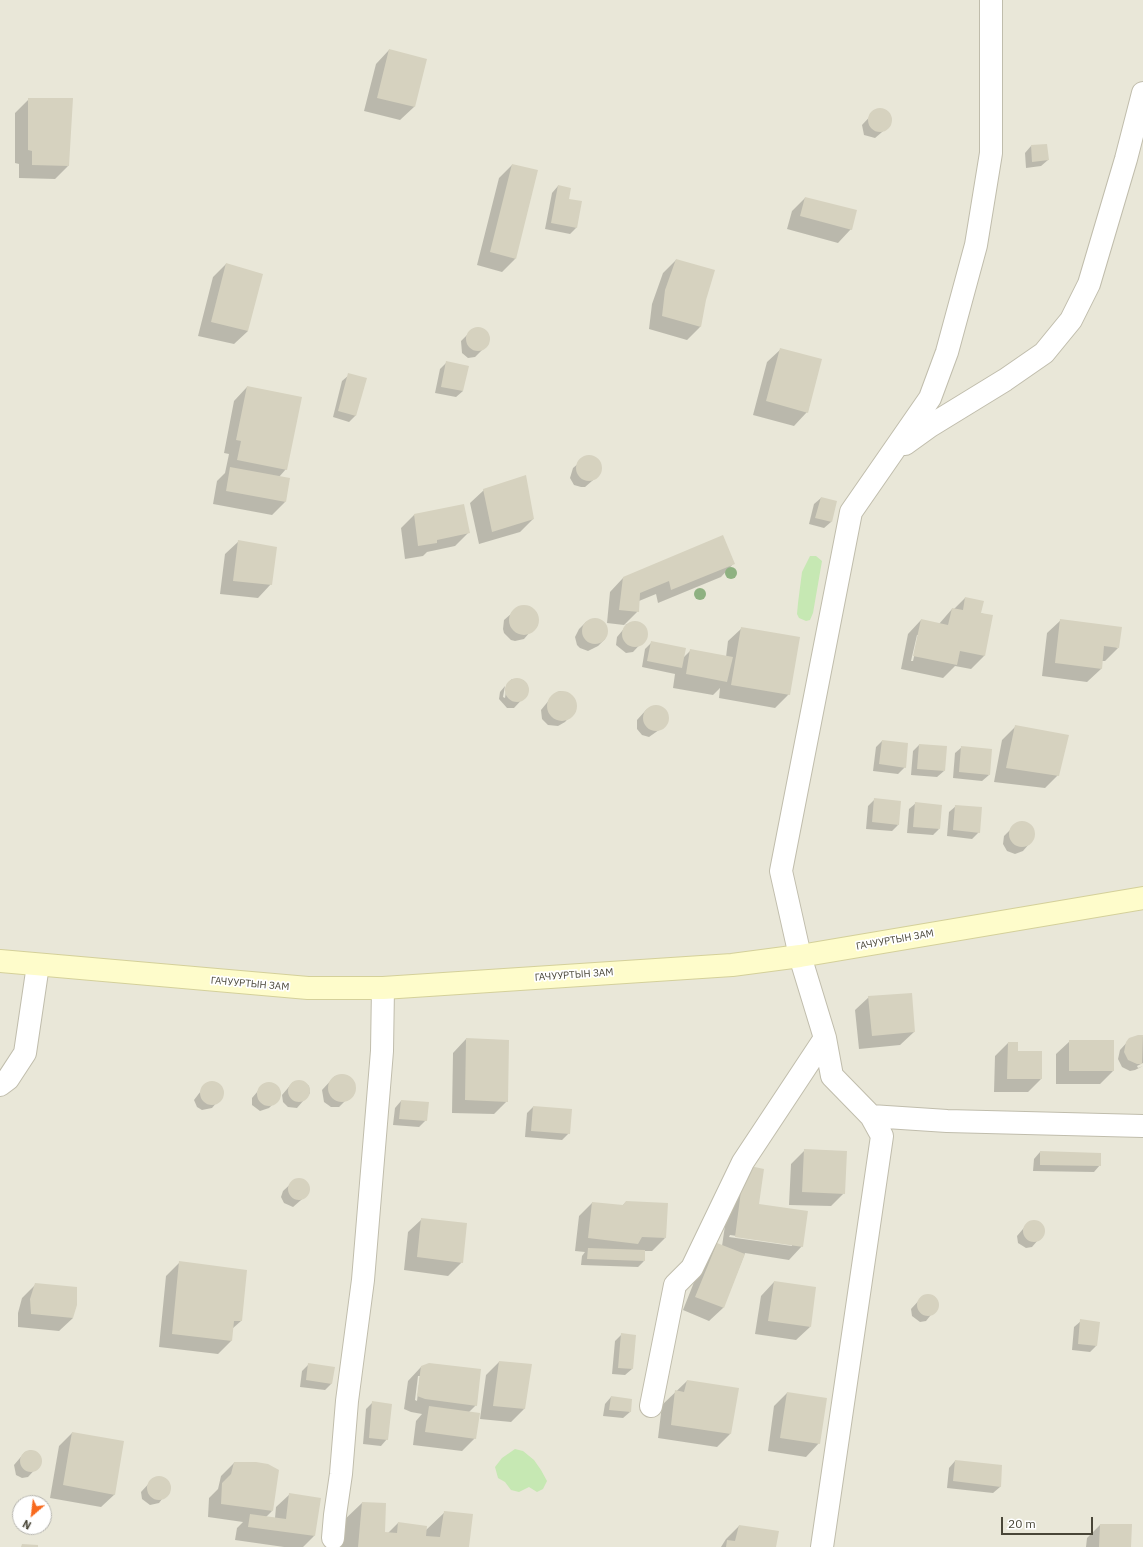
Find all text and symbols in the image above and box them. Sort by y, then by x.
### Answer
street label: ГАЧУУРТЫН ЗАМ [855,927,935,953]
street label: ГАЧУУРТЫН ЗАМ [534,966,614,984]
street label: ГАЧУУРТЫН ЗАМ [210,975,290,993]
north arrow [12,1495,52,1535]
scale bar [1003,1509,1095,1535]
text: 20 m [1008,1516,1036,1531]
text: N [20,1517,34,1533]

